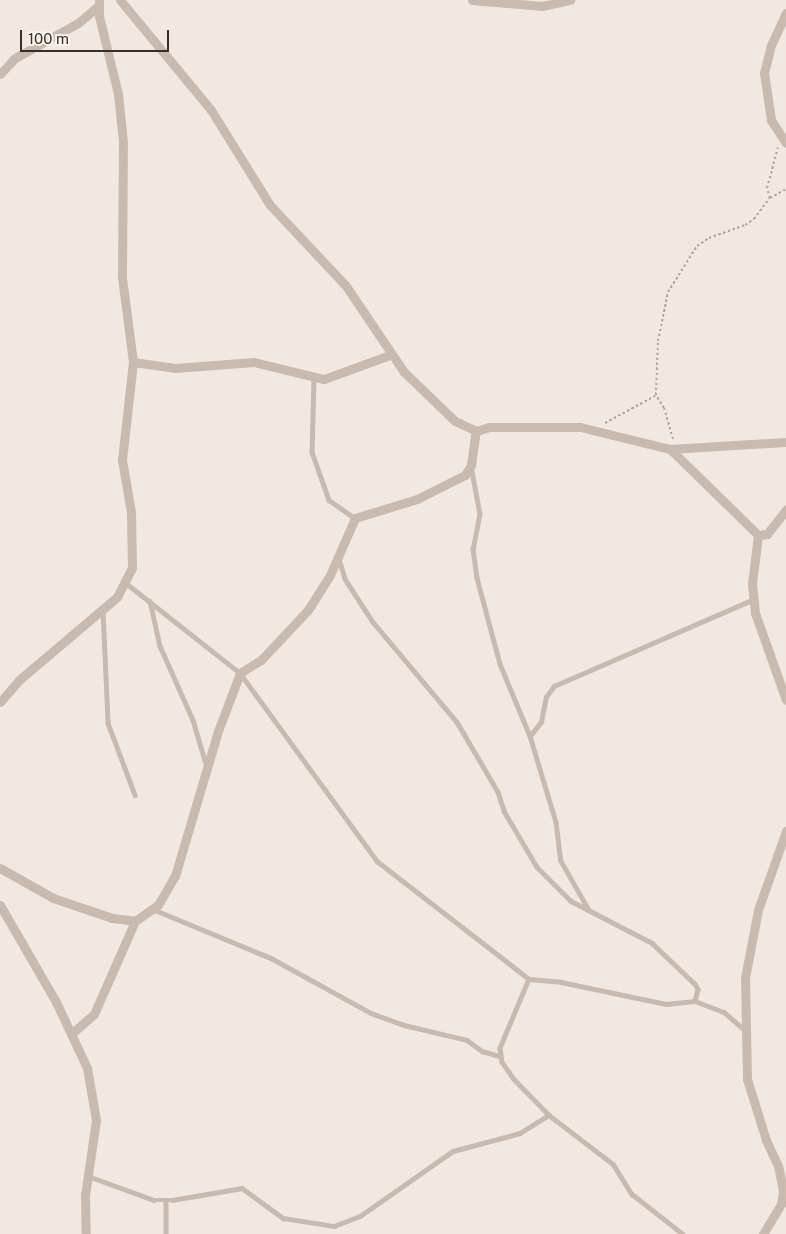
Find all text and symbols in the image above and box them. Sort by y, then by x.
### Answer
scale bar [22,20,171,52]
text: 100 m [28,30,69,47]

